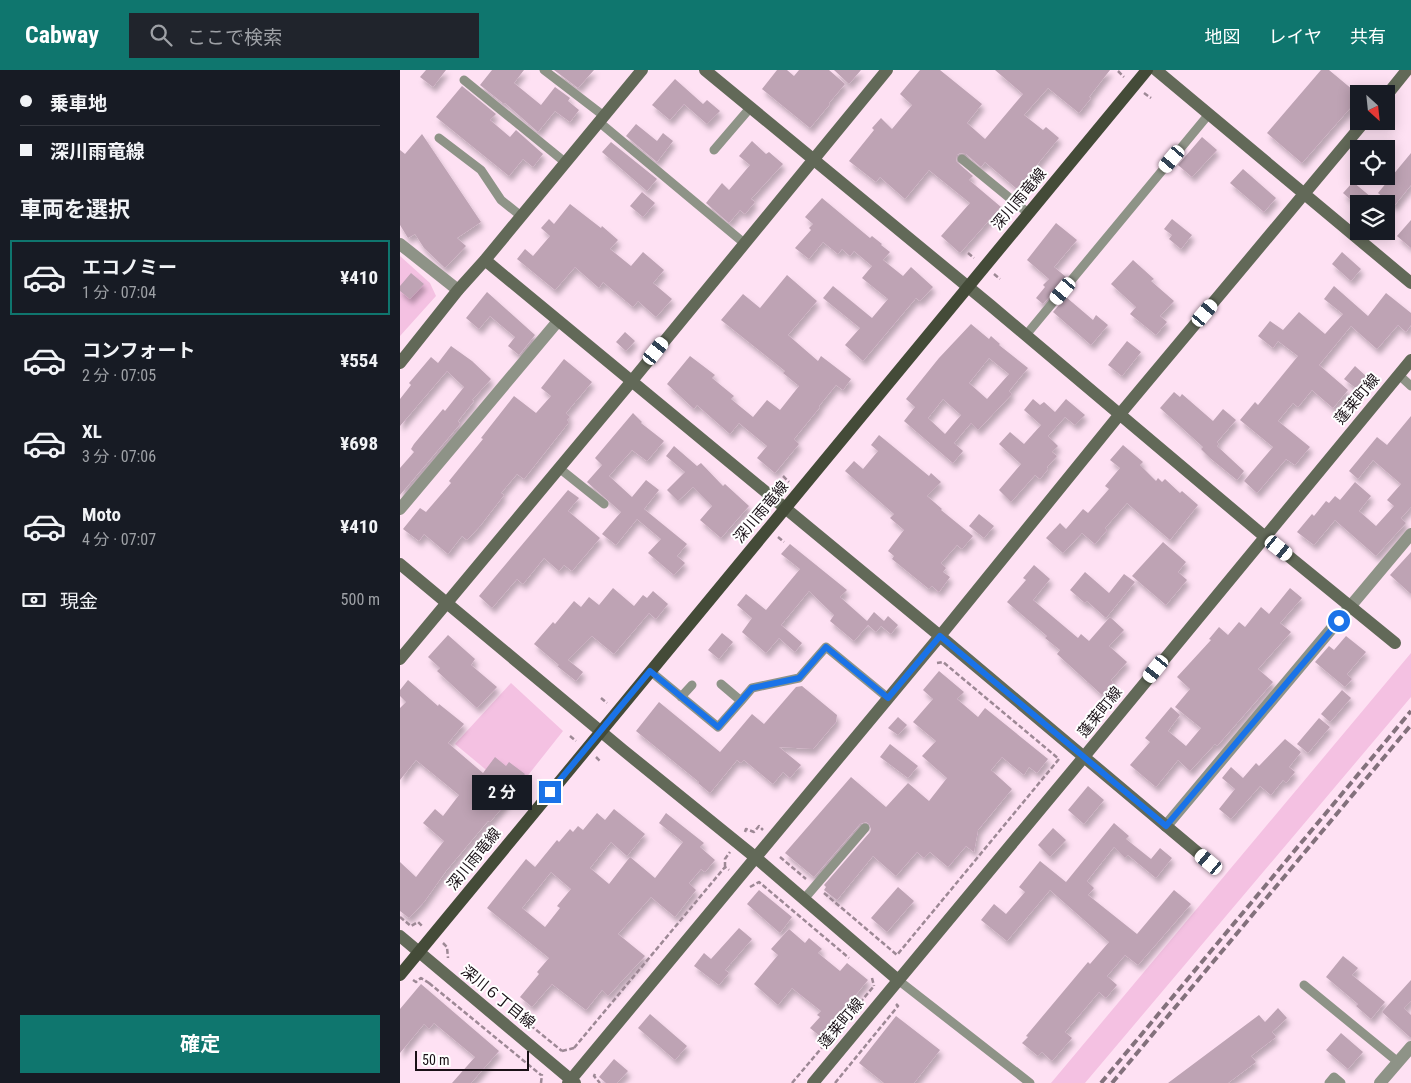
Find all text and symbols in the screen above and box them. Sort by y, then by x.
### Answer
search box [129,13,479,58]
text: Cabway [25,21,99,49]
icon: search [147,21,175,49]
text: ここで検索 [187,26,282,49]
text: 地図 [1205,26,1241,47]
text: レイヤ [1269,26,1322,47]
text: 共有 [1350,26,1386,47]
north arrow [1350,85,1395,130]
map controls [1350,85,1395,240]
text: 乗車地 [50,92,107,115]
text: 深川雨竜線 [50,140,145,163]
button: locate [1350,140,1395,185]
car [1156,143,1187,175]
street label: 深川雨竜線 [988,164,1050,234]
button: layers [1350,195,1395,240]
text: 車両を選択 [20,197,130,222]
icon: car [22,255,67,300]
text: エコノミー [82,256,177,279]
text: ¥410 [340,266,378,289]
car [1047,275,1078,307]
text: 1 分 · 07:04 [82,283,156,302]
car [1189,297,1220,329]
car [640,335,671,367]
icon: car [22,338,67,383]
text: コンフォート [82,339,195,362]
text: ¥554 [340,349,378,372]
text: 2 分 · 07:05 [82,366,156,385]
street label: 蓬莱町線 [1331,370,1383,428]
text: XL [82,420,102,443]
icon: car [22,421,67,466]
text: ¥698 [340,432,378,455]
text: 3 分 · 07:06 [82,447,156,466]
street label: 深川雨竜線 [730,477,792,547]
text: Moto [82,503,121,526]
icon: car [22,504,67,549]
text: ¥410 [340,515,378,538]
text: 4 分 · 07:07 [82,530,156,549]
car [1262,533,1295,563]
icon: cash [20,586,48,614]
text: 現金 [60,590,98,613]
text: 500 m [341,590,380,609]
route start [1328,610,1350,632]
car [1140,653,1171,685]
street label: 蓬莱町線 [1074,683,1126,741]
callout: 2 分 [472,774,532,810]
route end [539,781,561,803]
text: 2 分 [488,783,516,802]
street label: 深川雨竜線 [443,824,505,894]
car [1192,847,1225,877]
street label: 深川６丁目線 [457,962,539,1032]
street label: 蓬莱町線 [815,994,867,1052]
button: 確定 [20,1015,380,1073]
scale bar [415,1048,529,1071]
text: 50 m [422,1052,450,1068]

